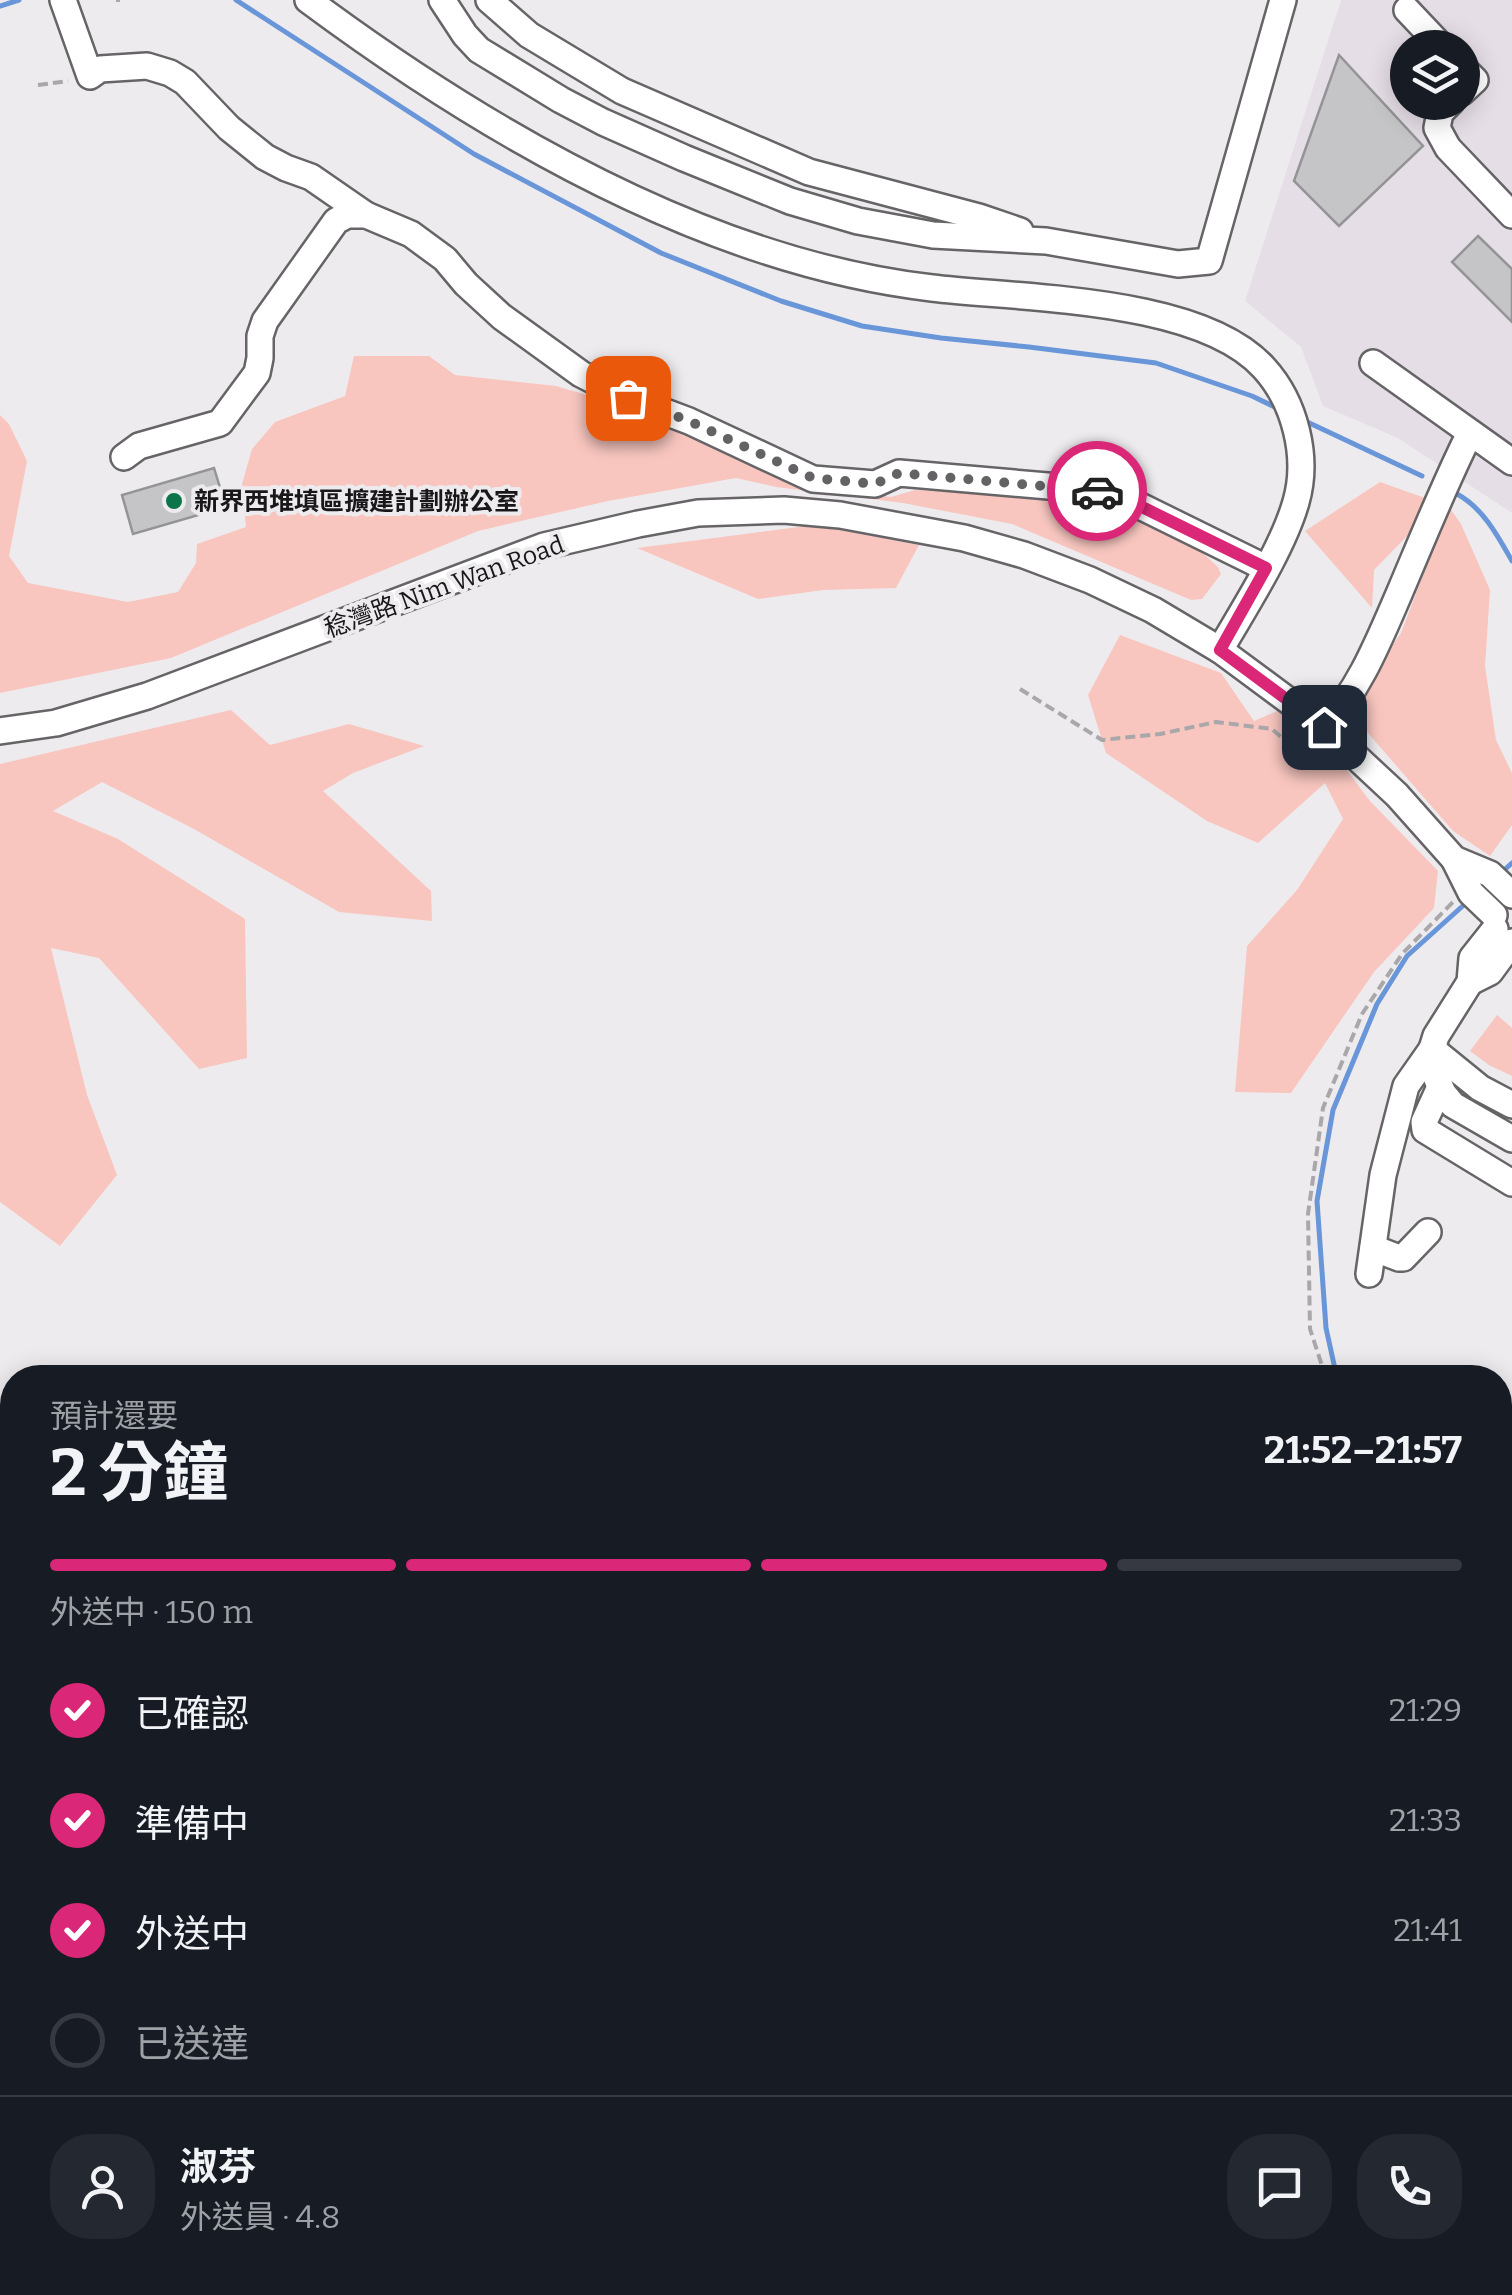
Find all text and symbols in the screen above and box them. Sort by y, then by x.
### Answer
map controls [1390,30,1480,120]
button: layers [1390,30,1480,120]
pin [586,356,671,441]
icon: bag [601,371,656,426]
courier [1047,441,1147,541]
icon: car [1070,464,1125,519]
place label: 新界西堆填區擴建計劃辦公室 [194,487,519,517]
marker: 新界西堆填區擴建計劃辦公室 [163,490,185,512]
street label: 稔灣路 Nim Wan Road [320,530,568,644]
pin [1282,685,1367,770]
icon: home [1297,700,1352,755]
text: 預計還要 [50,1397,178,1435]
text: 21:52–21:57 [1264,1427,1462,1473]
text: 2 分鐘 [50,1434,228,1512]
text: 外送中 · 150 m [50,1593,253,1631]
icon: check [50,1683,105,1738]
text: 已確認 [135,1691,249,1737]
text: 21:29 [1389,1691,1462,1729]
icon: check [50,1793,105,1848]
text: 準備中 [135,1801,249,1847]
text: 21:33 [1389,1801,1462,1839]
icon: check [50,1903,105,1958]
text: 外送中 [135,1911,249,1957]
text: 21:41 [1393,1911,1462,1949]
text: 已送達 [135,2021,249,2067]
button: person [50,2134,155,2239]
button: chat [1227,2134,1332,2239]
button: phone [1357,2134,1462,2239]
text: 淑芬 [180,2144,256,2190]
text: 外送員 · 4.8 [180,2198,340,2236]

